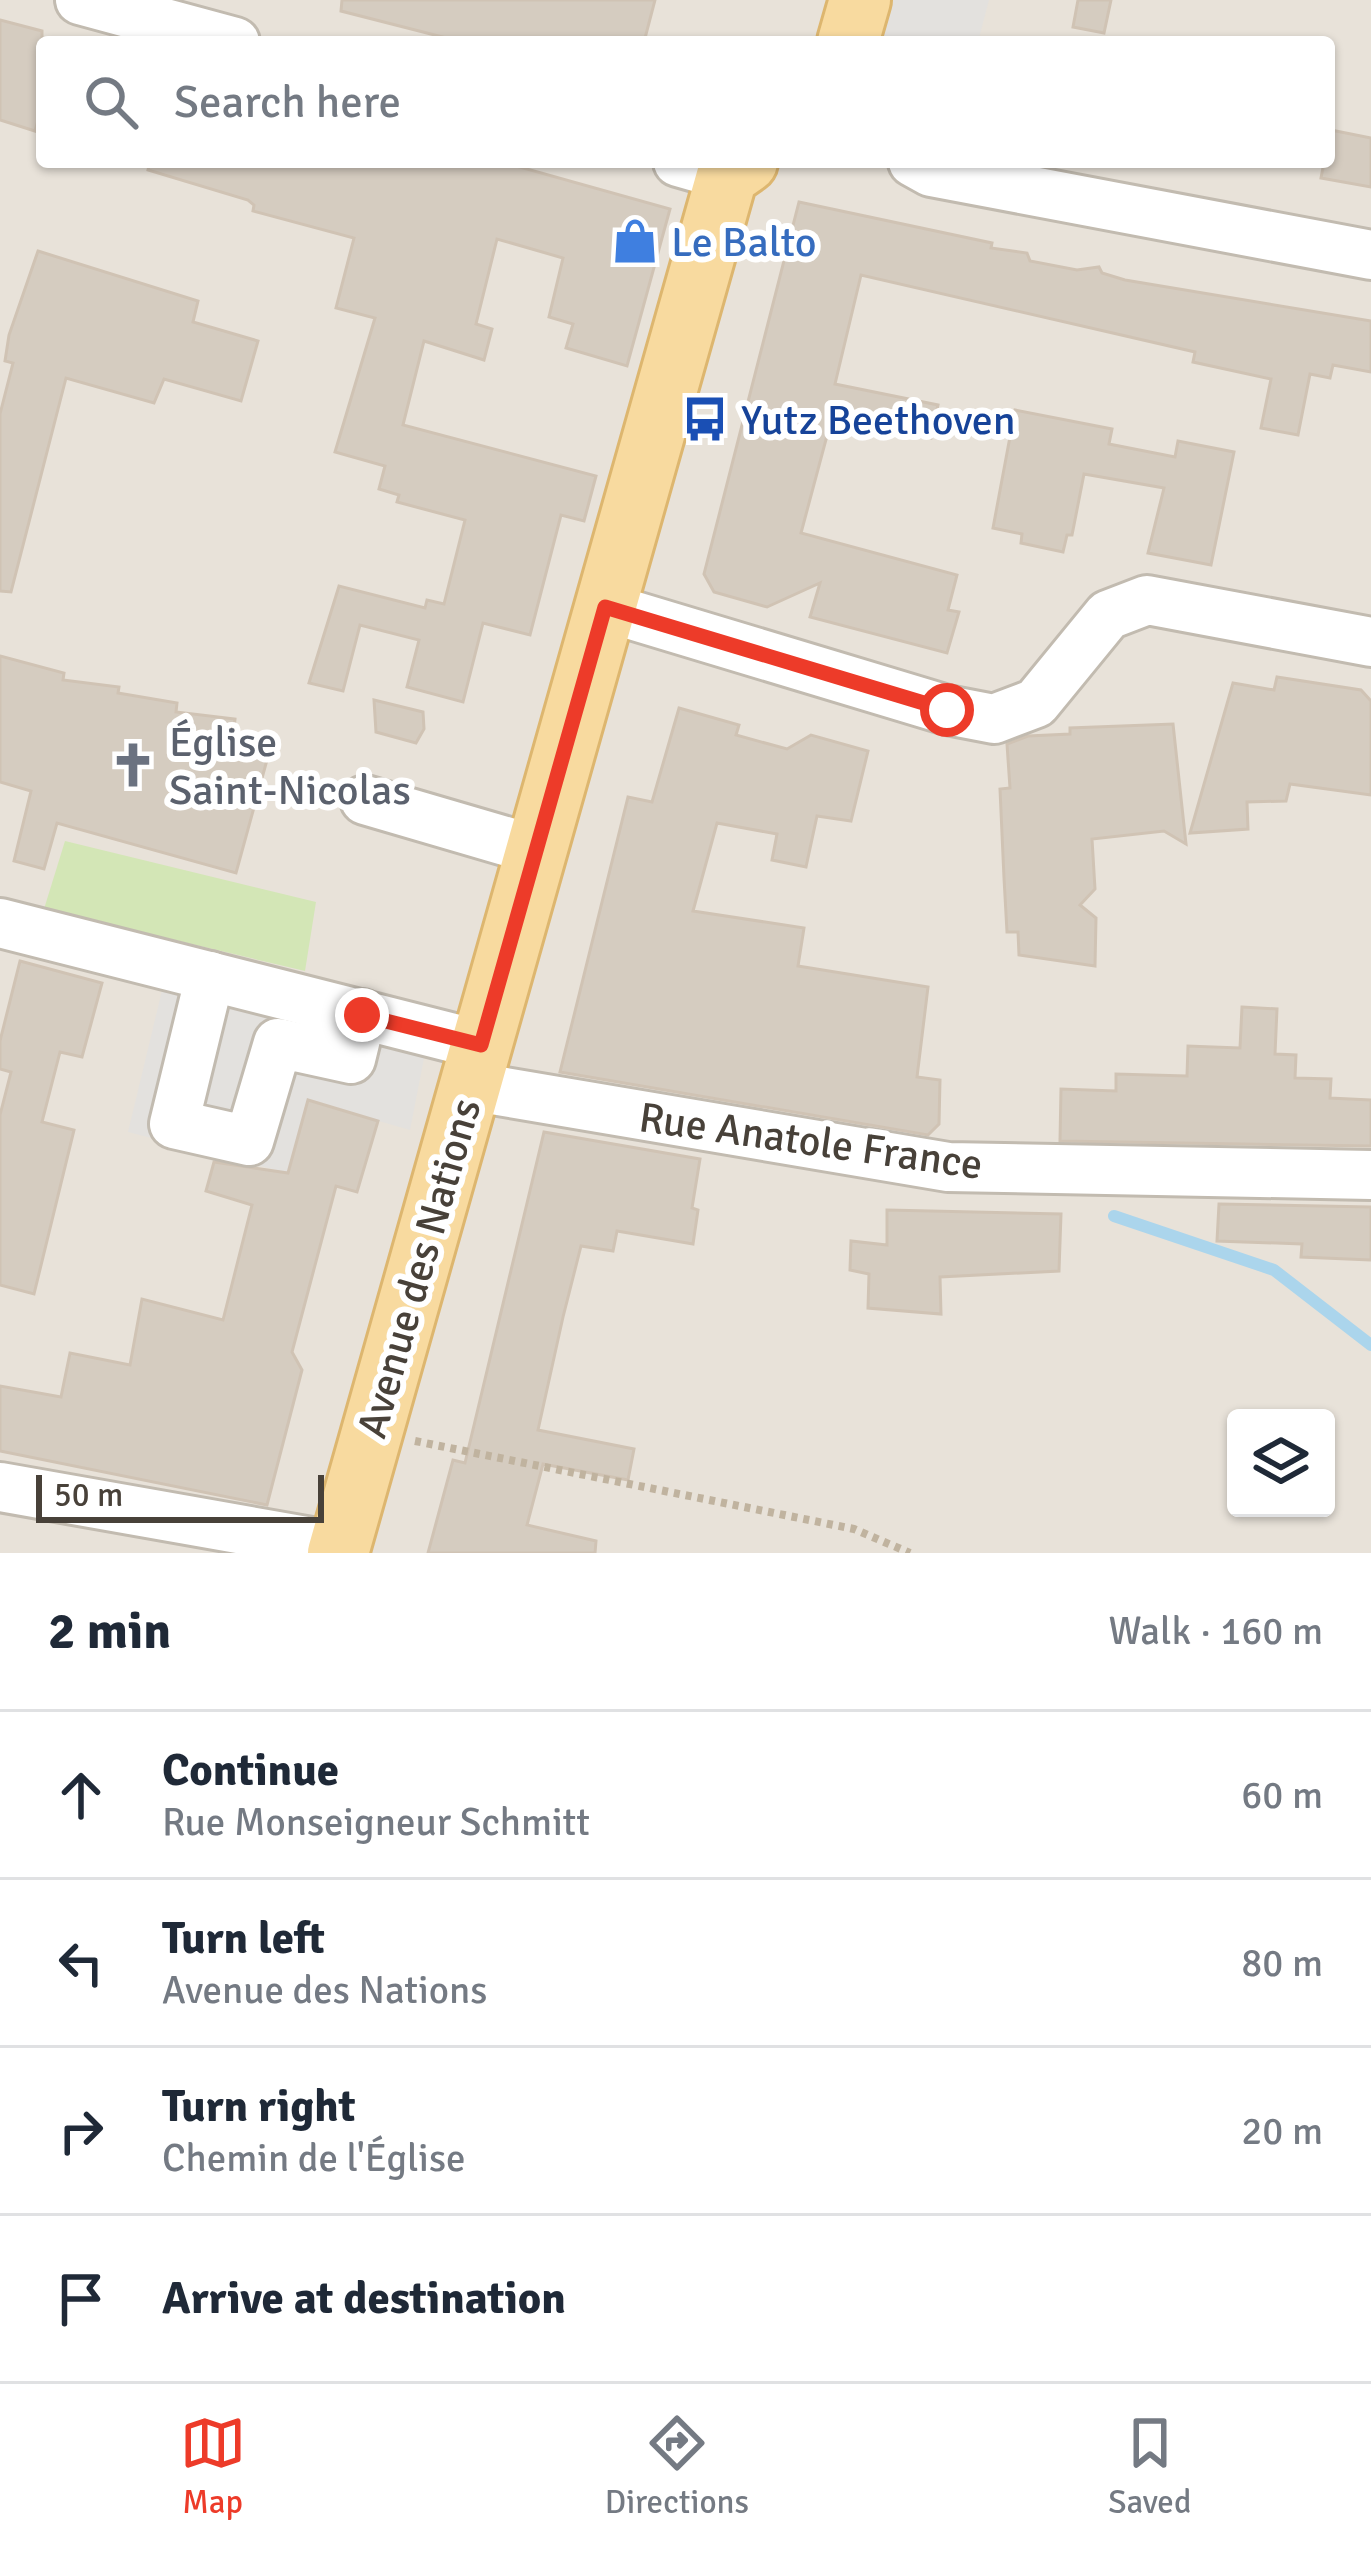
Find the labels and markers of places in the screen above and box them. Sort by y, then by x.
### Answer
shop icon: Le Balto [610,216,660,266]
place label: Le Balto [671,217,817,268]
bus stop icon: Yutz Beethoven [680,394,730,444]
place label: Yutz Beethoven [741,395,1016,446]
place label: Église Saint-Nicolas [169,717,411,816]
church icon: Église Saint-Nicolas [108,740,158,790]

